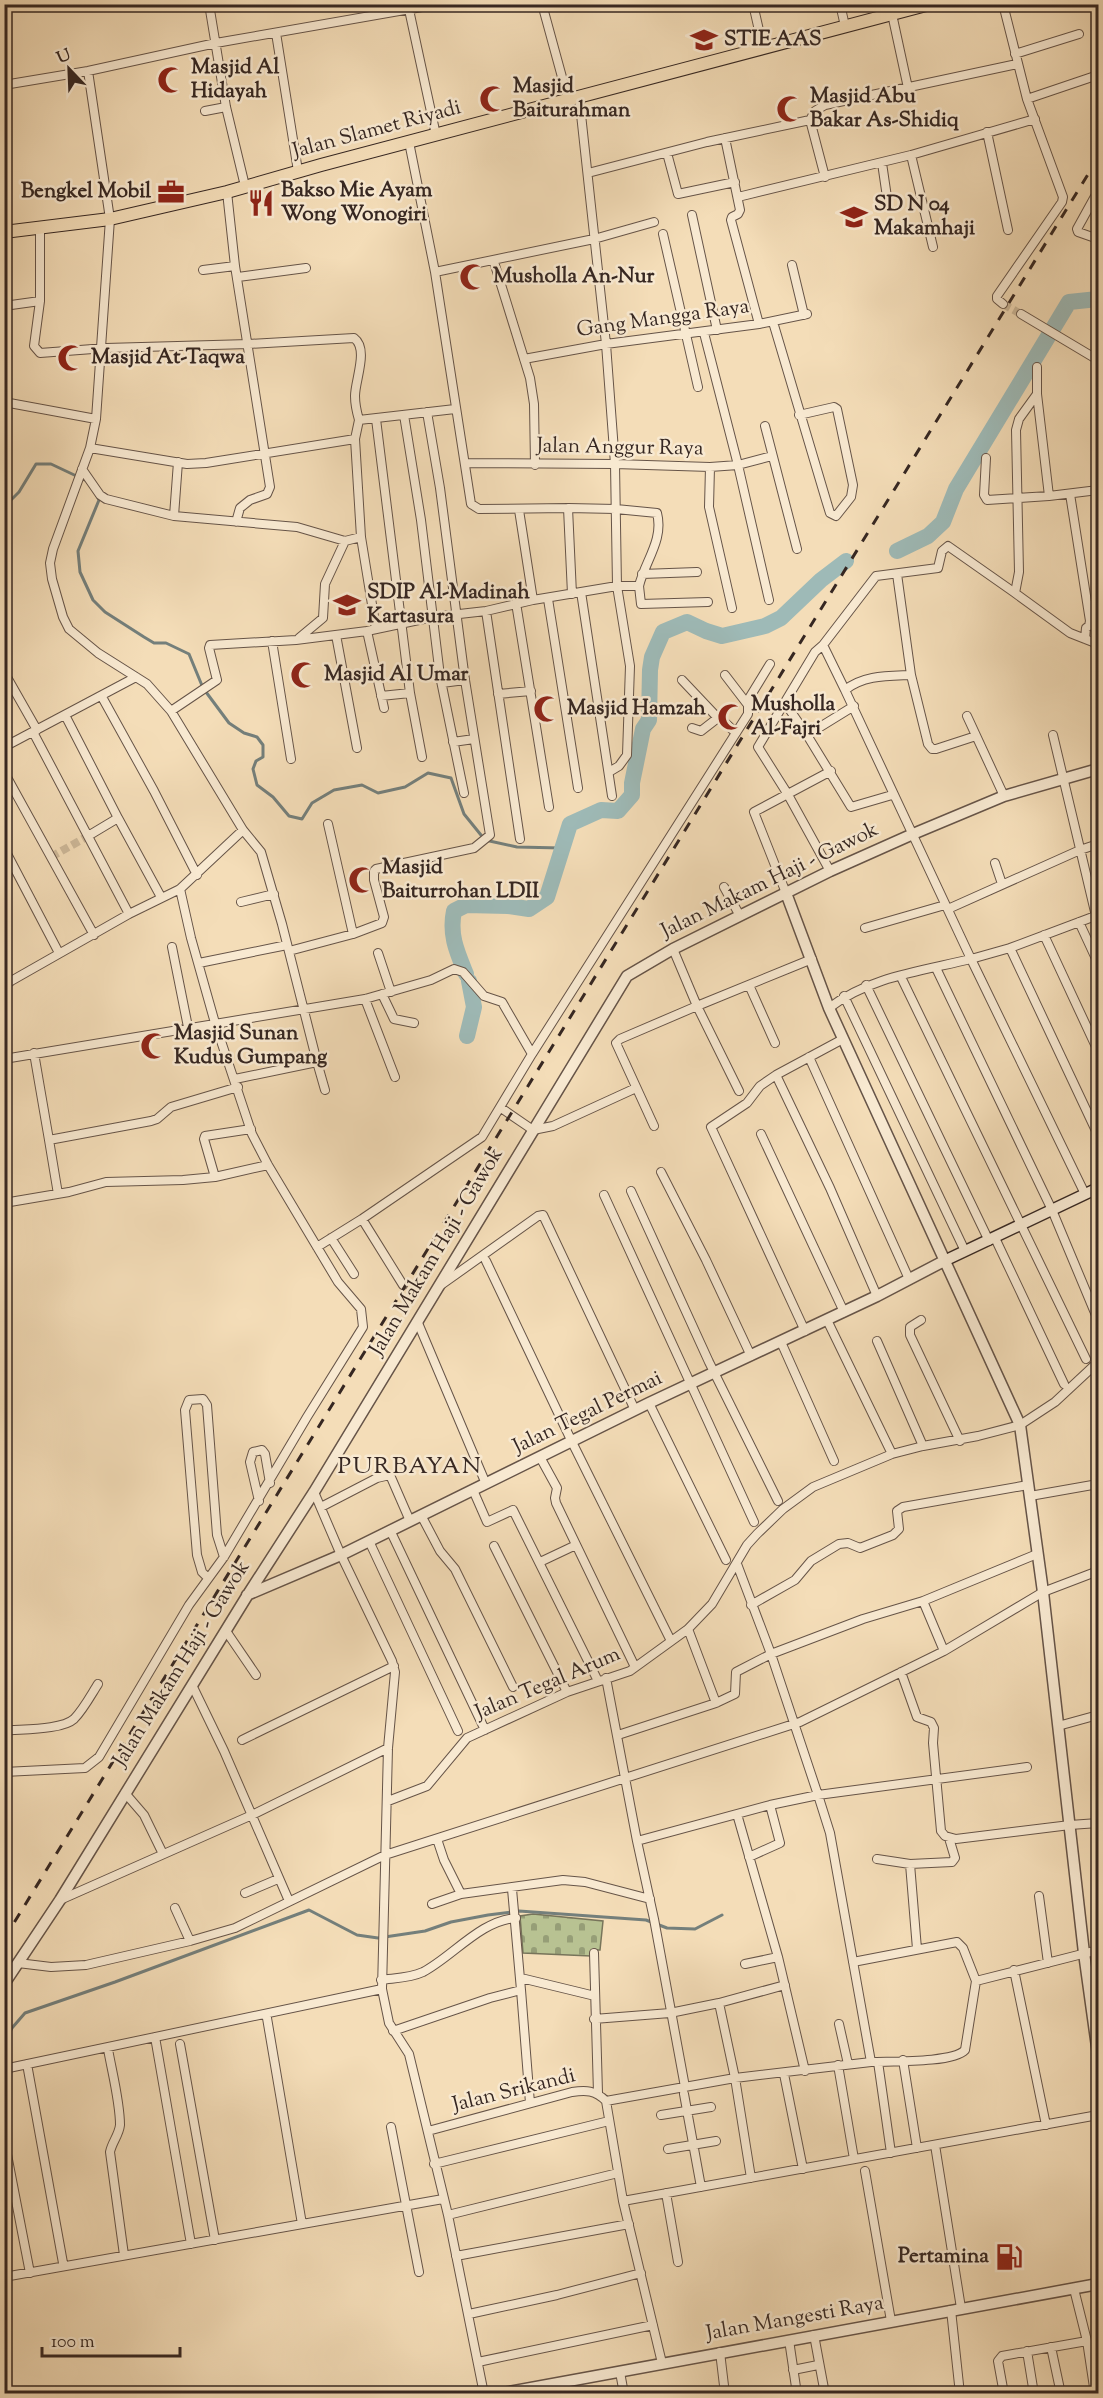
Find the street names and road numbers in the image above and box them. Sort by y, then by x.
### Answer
street label: Jalan Slamet Riyadi [288,93,465,167]
street label: Gang Mangga Raya [575,292,752,346]
street label: Jalan Anggur Raya [535,432,704,464]
street label: Jalan Makam Haji - Gawok [655,815,884,947]
street label: Jalan Makam Haji - Gawok [362,1142,512,1363]
street label: Jalan Tegal Permai [507,1364,668,1463]
street label: Jalan Makam Haji - Gawok [106,1554,258,1774]
street label: Jalan Tegal Arum [470,1640,625,1729]
street label: Jalan Srikandi [448,2061,579,2121]
street label: Jalan Mangesti Raya [703,2289,886,2350]

